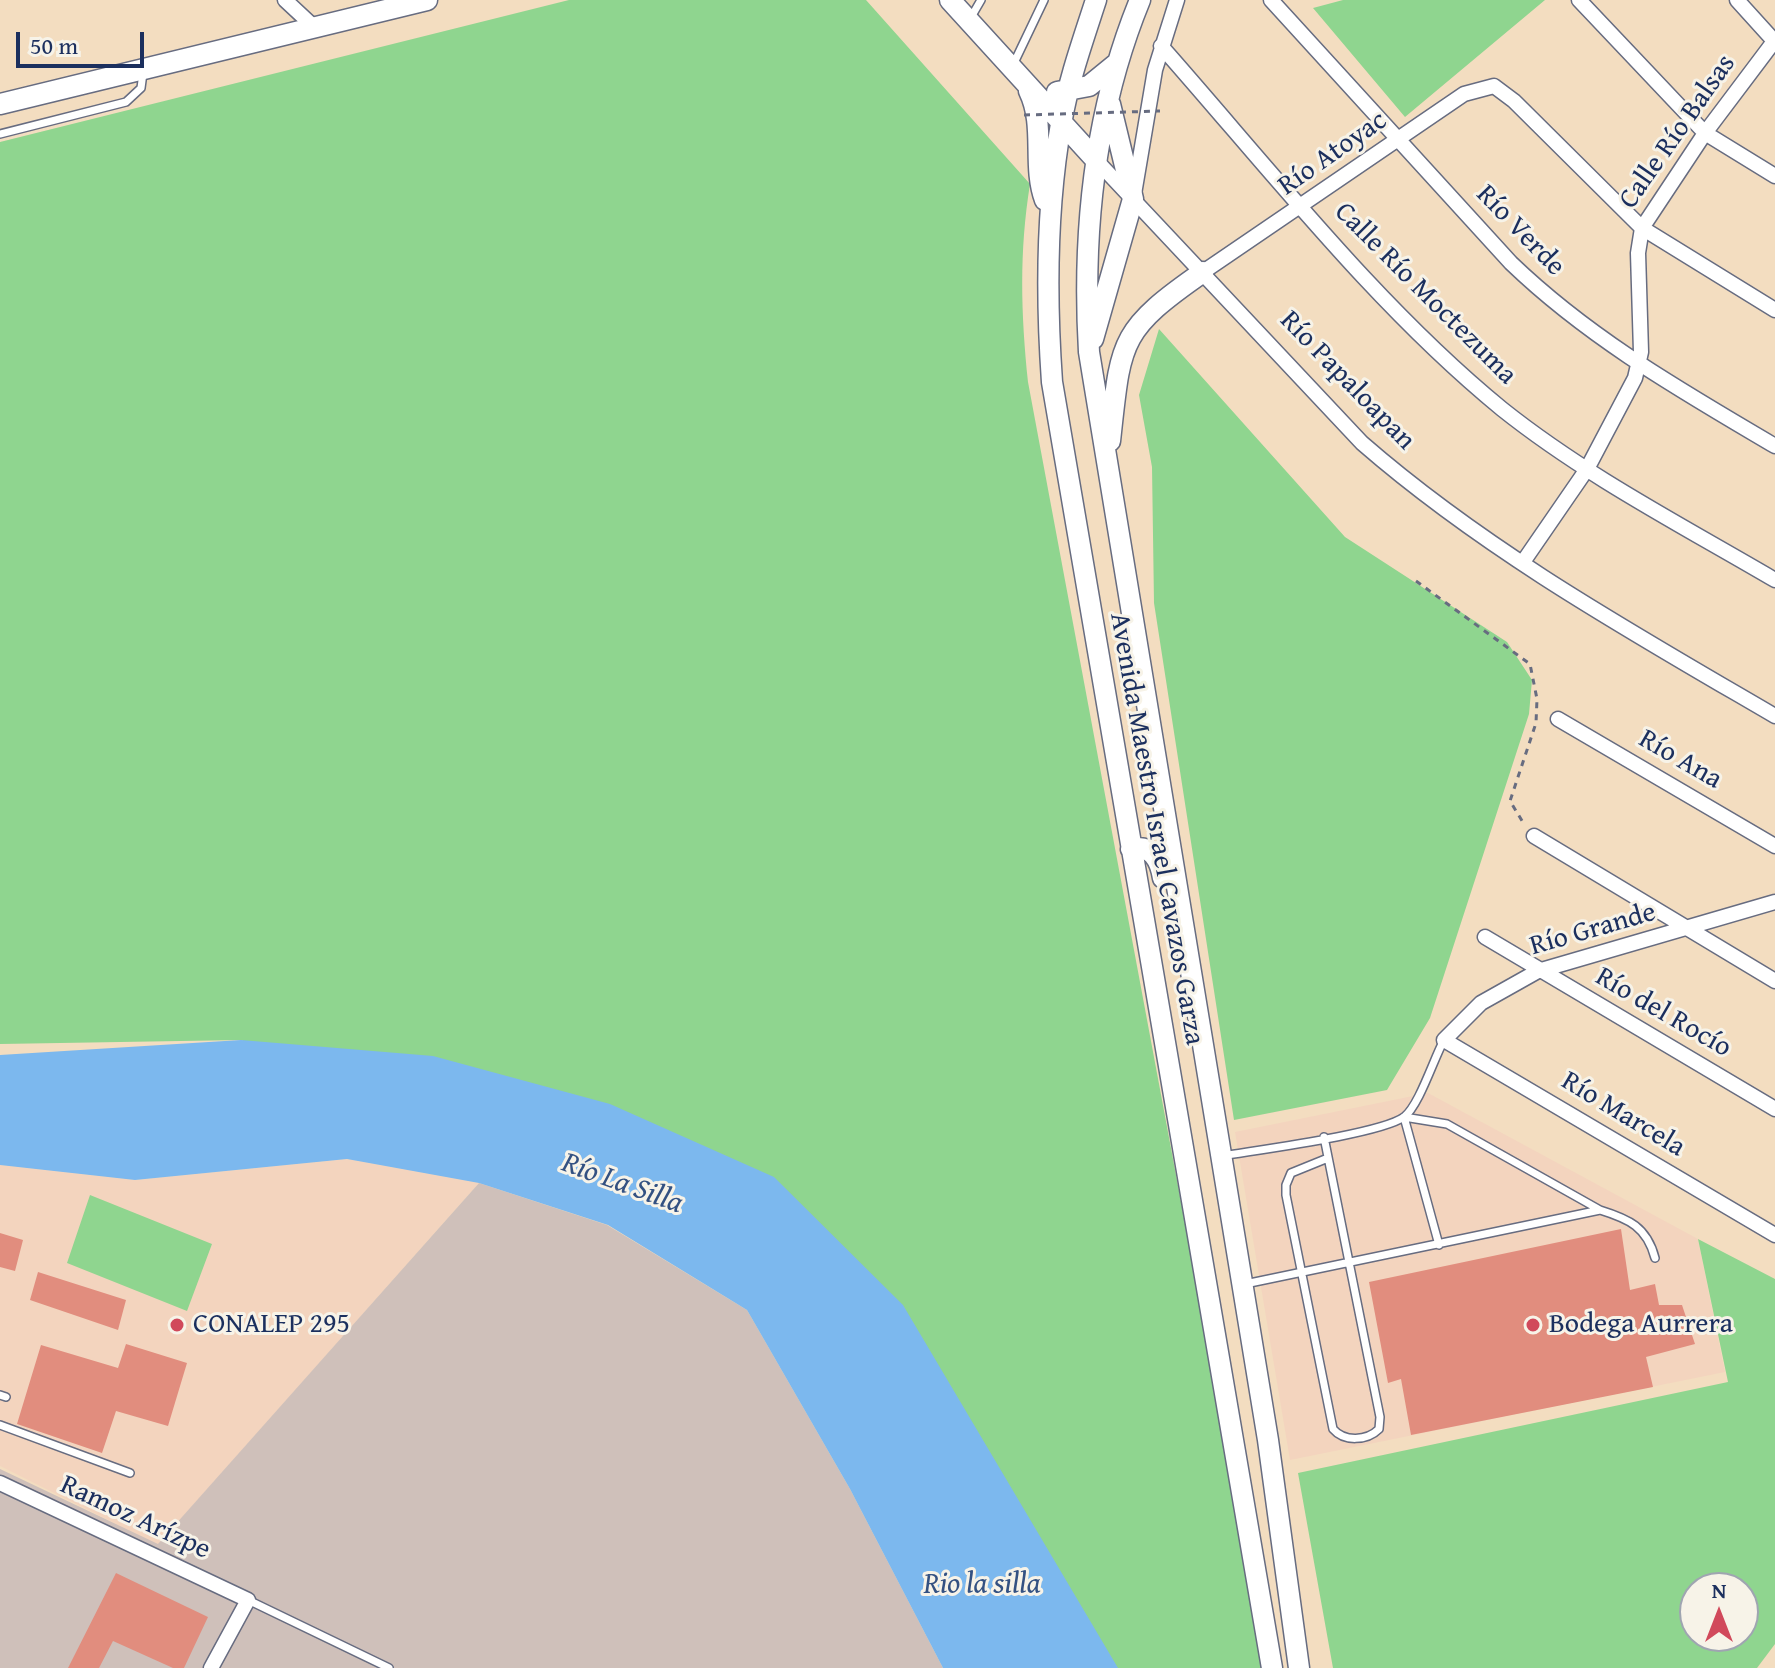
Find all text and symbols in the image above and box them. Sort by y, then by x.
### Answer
scale bar [20,16,148,66]
text: 50 m [30,28,78,63]
street label: Calle Río Balsas [1613,48,1743,216]
street label: Río Atoyac [1272,104,1394,204]
street label: Río Verde [1468,178,1572,284]
street label: Calle Río Moctezuma [1327,196,1523,392]
street label: Río Papaloapan [1272,304,1422,458]
street label: Avenida Maestro Israel Cavazos Garza [1101,610,1211,1048]
street label: Río Ana [1632,723,1728,797]
street label: Río Grande [1526,896,1660,964]
street label: Río del Rocío [1589,961,1737,1065]
street label: Río Marcela [1555,1065,1691,1165]
water label: Río La Silla [557,1146,687,1222]
place label: CONALEP 295 [193,1308,350,1342]
place label: Bodega Aurrera [1549,1308,1733,1342]
marker: CONALEP 295 [168,1316,186,1334]
marker: Bodega Aurrera [1524,1316,1542,1334]
street label: Ramoz Arízpe [55,1469,215,1567]
water label: Rio la silla [924,1567,1040,1603]
north arrow [1679,1572,1759,1652]
text: N [1712,1574,1726,1606]

